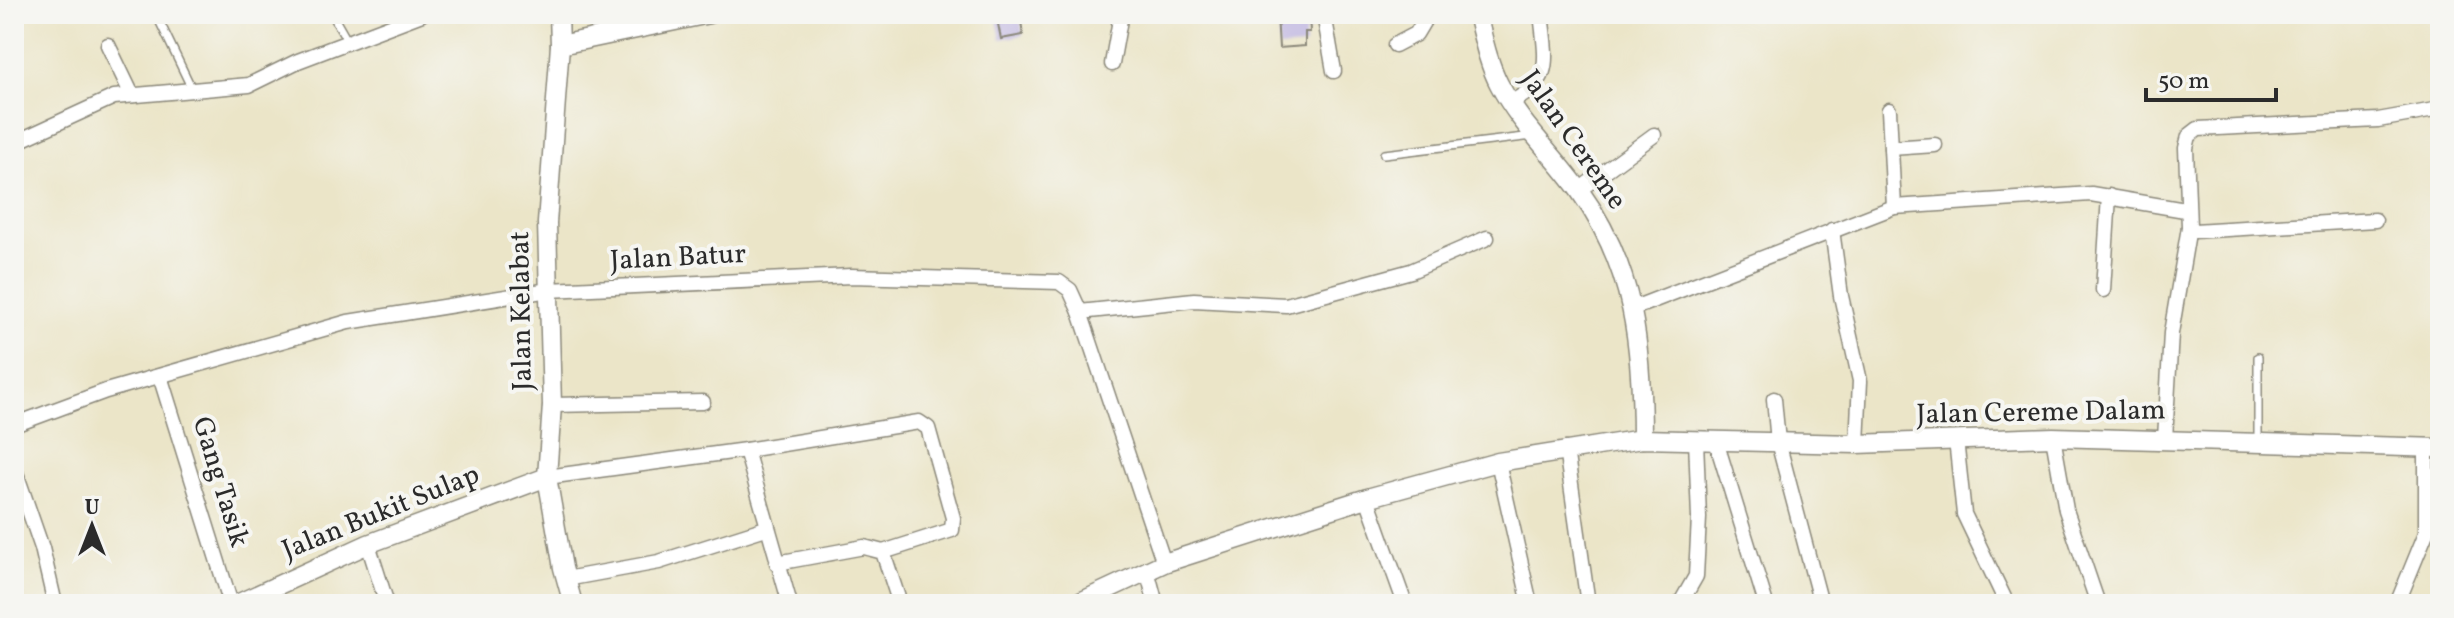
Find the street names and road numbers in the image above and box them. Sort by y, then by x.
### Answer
street label: Jalan Cereme [1510,62,1636,218]
street label: Jalan Kelabat [501,231,543,391]
street label: Jalan Batur [609,235,747,281]
street label: Jalan Cereme Dalam [1916,391,2166,435]
street label: Gang Tasik [182,412,258,552]
street label: Jalan Bukit Sulap [276,456,486,570]

